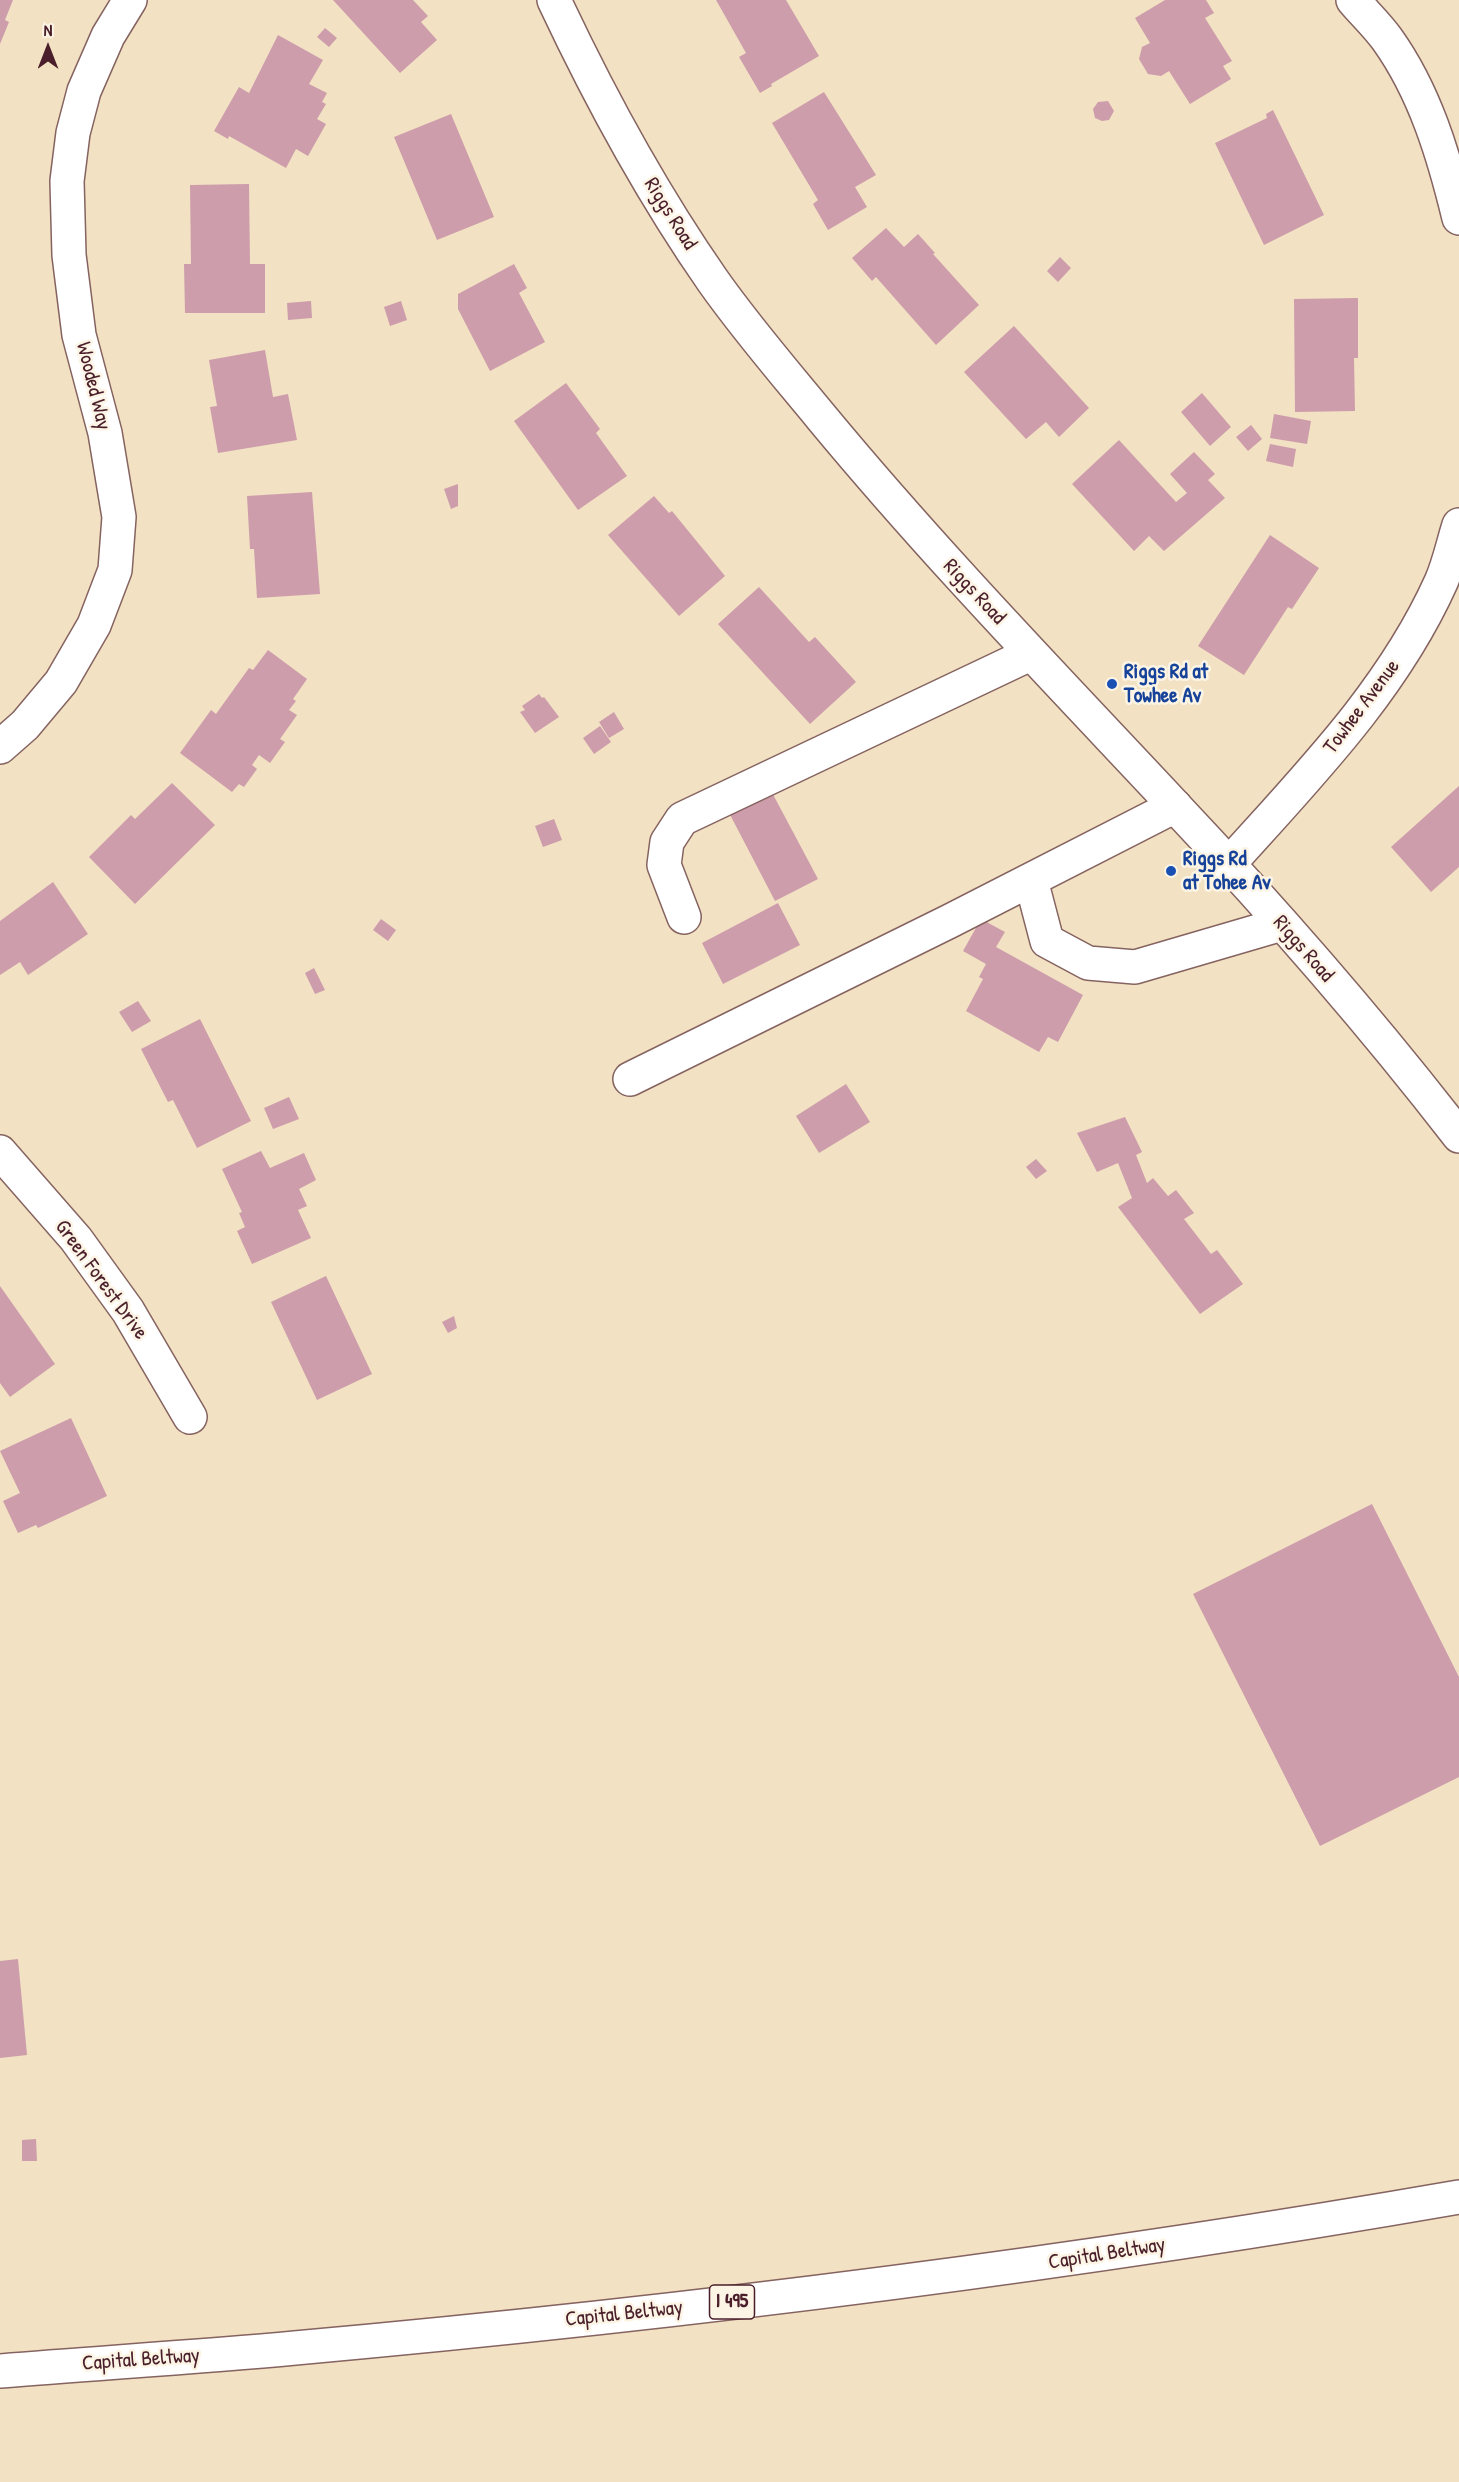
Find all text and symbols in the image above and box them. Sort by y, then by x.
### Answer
north arrow [18,18,78,78]
text: N [44,19,52,41]
street label: Riggs Road [638,173,702,255]
street label: Wooded Way [70,340,116,432]
street label: Riggs Road [937,554,1011,630]
street label: Towhee Avenue [1318,655,1406,759]
place label: Riggs Rd at Towhee Av [1124,659,1208,709]
marker: Riggs Rd at Towhee Av [1105,677,1119,691]
place label: Riggs Rd at Tohee Av [1183,846,1271,896]
marker: Riggs Rd at Tohee Av [1164,864,1178,878]
street label: Riggs Road [1267,910,1339,988]
street label: Green Forest Drive [49,1215,153,1345]
street label: Capital Beltway [1047,2232,1167,2276]
road number: I 495 [710,2285,754,2319]
street label: Capital Beltway [564,2295,684,2333]
street label: Capital Beltway [81,2343,201,2377]

